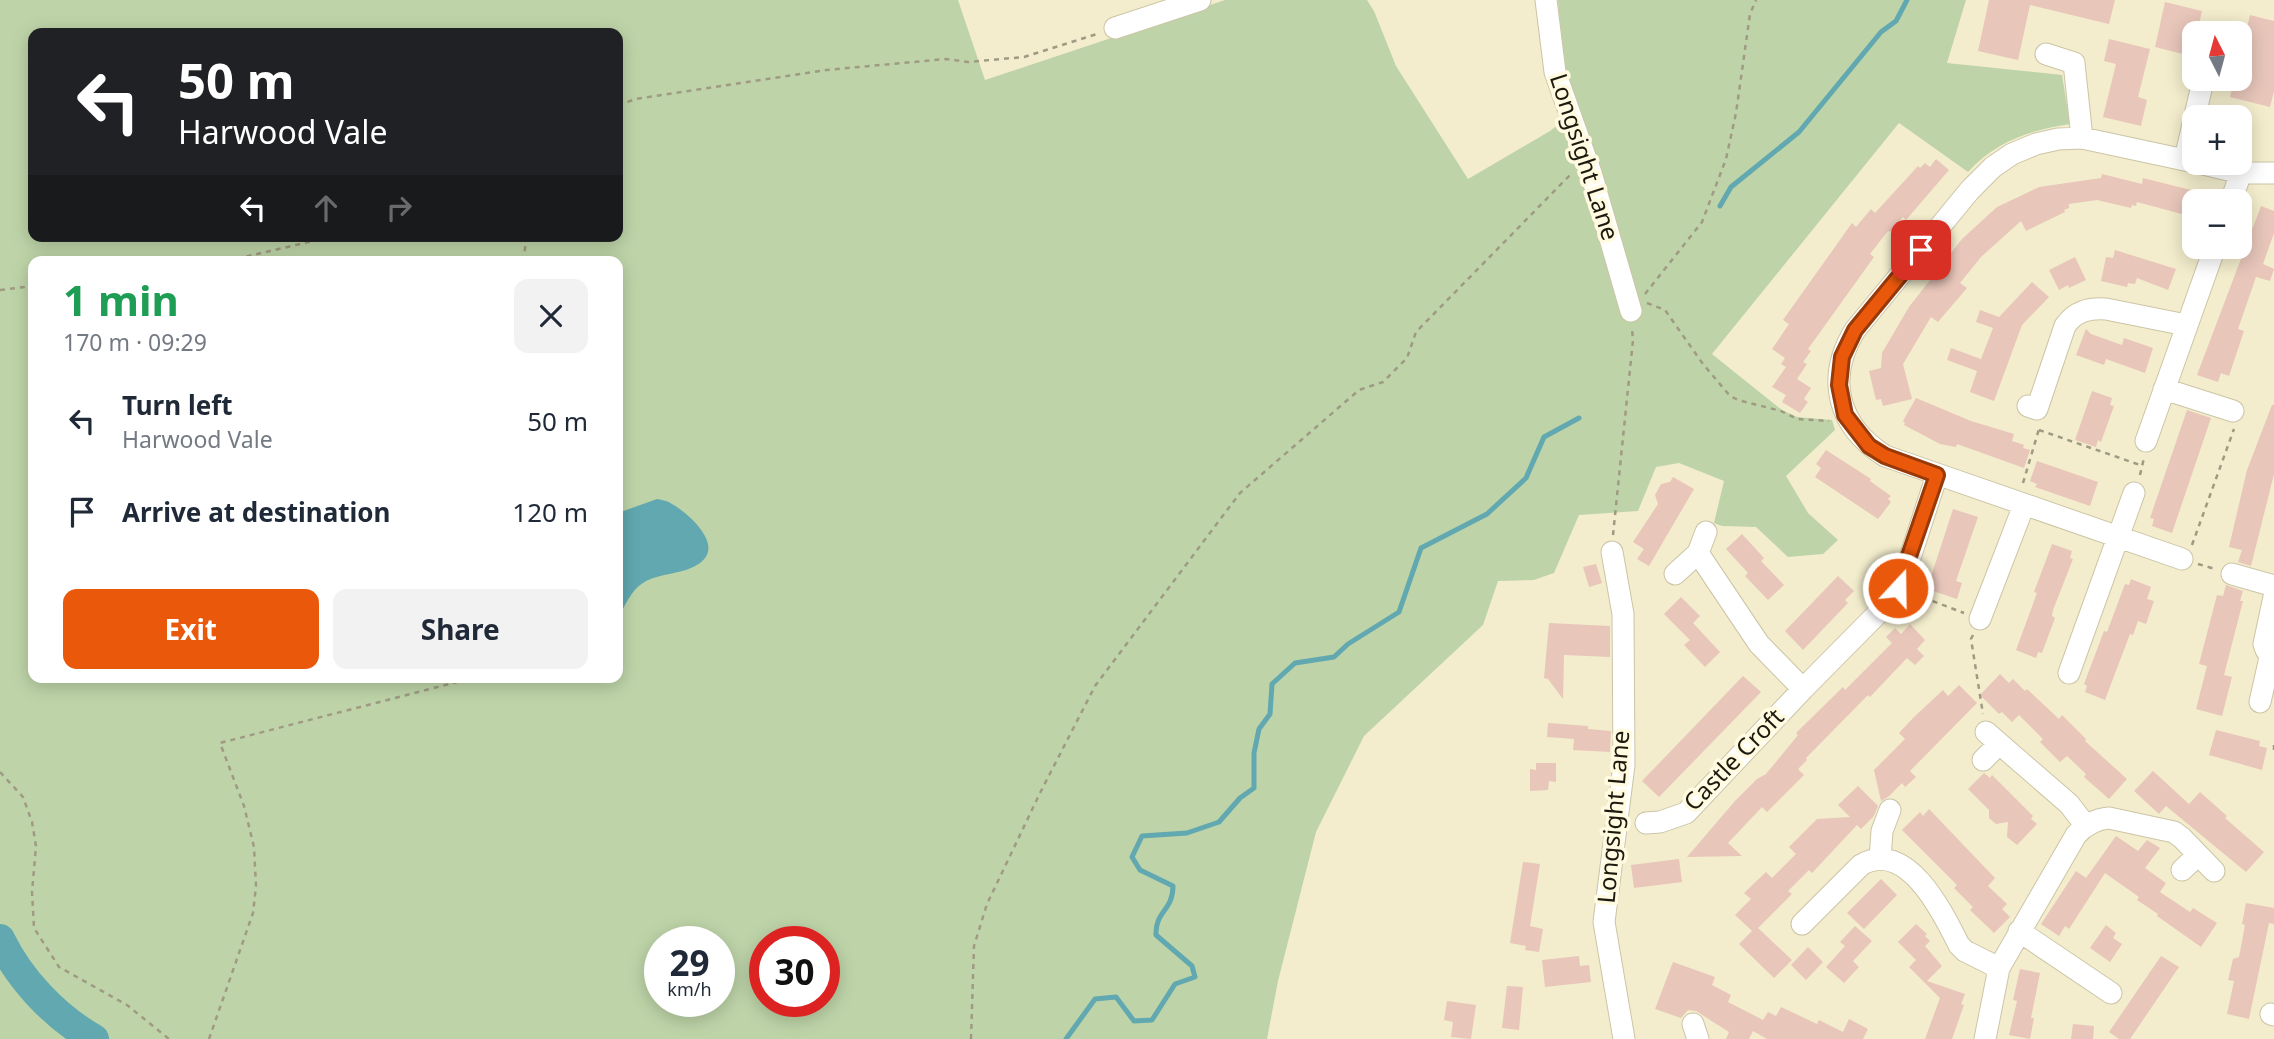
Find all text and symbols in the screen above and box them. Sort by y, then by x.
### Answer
north arrow [2182,21,2252,91]
map controls [2182,21,2252,259]
text: 50 m [178,47,295,113]
icon: left [63,56,154,147]
street label: Longsight Lane [1543,69,1628,244]
button: + [2182,105,2252,175]
text: Harwood Vale [178,110,388,153]
icon: left [234,189,272,227]
icon: ahead [307,189,345,227]
icon: right [380,189,418,227]
button: − [2182,189,2252,259]
pin [1891,220,1951,280]
icon: arrive [1902,231,1940,269]
text: 1 min [63,271,179,328]
button: close [514,279,588,353]
text: 170 m · 09:29 [63,326,207,358]
text: Turn left [122,387,233,423]
icon: left [63,402,101,440]
text: 50 m [527,403,588,439]
text: Harwood Vale [122,423,273,455]
icon: arrive [63,493,101,531]
text: Arrive at destination [122,494,391,530]
text: 120 m [512,494,588,530]
position arrow [1861,551,1935,625]
button: Exit [63,589,319,669]
button: Share [333,589,588,669]
street label: Castle Croft [1676,700,1790,817]
street label: Longsight Lane [1589,729,1636,905]
speed limit sign: 30 [749,926,840,1017]
text: 29 [669,939,710,986]
text: km/h [667,977,712,1001]

